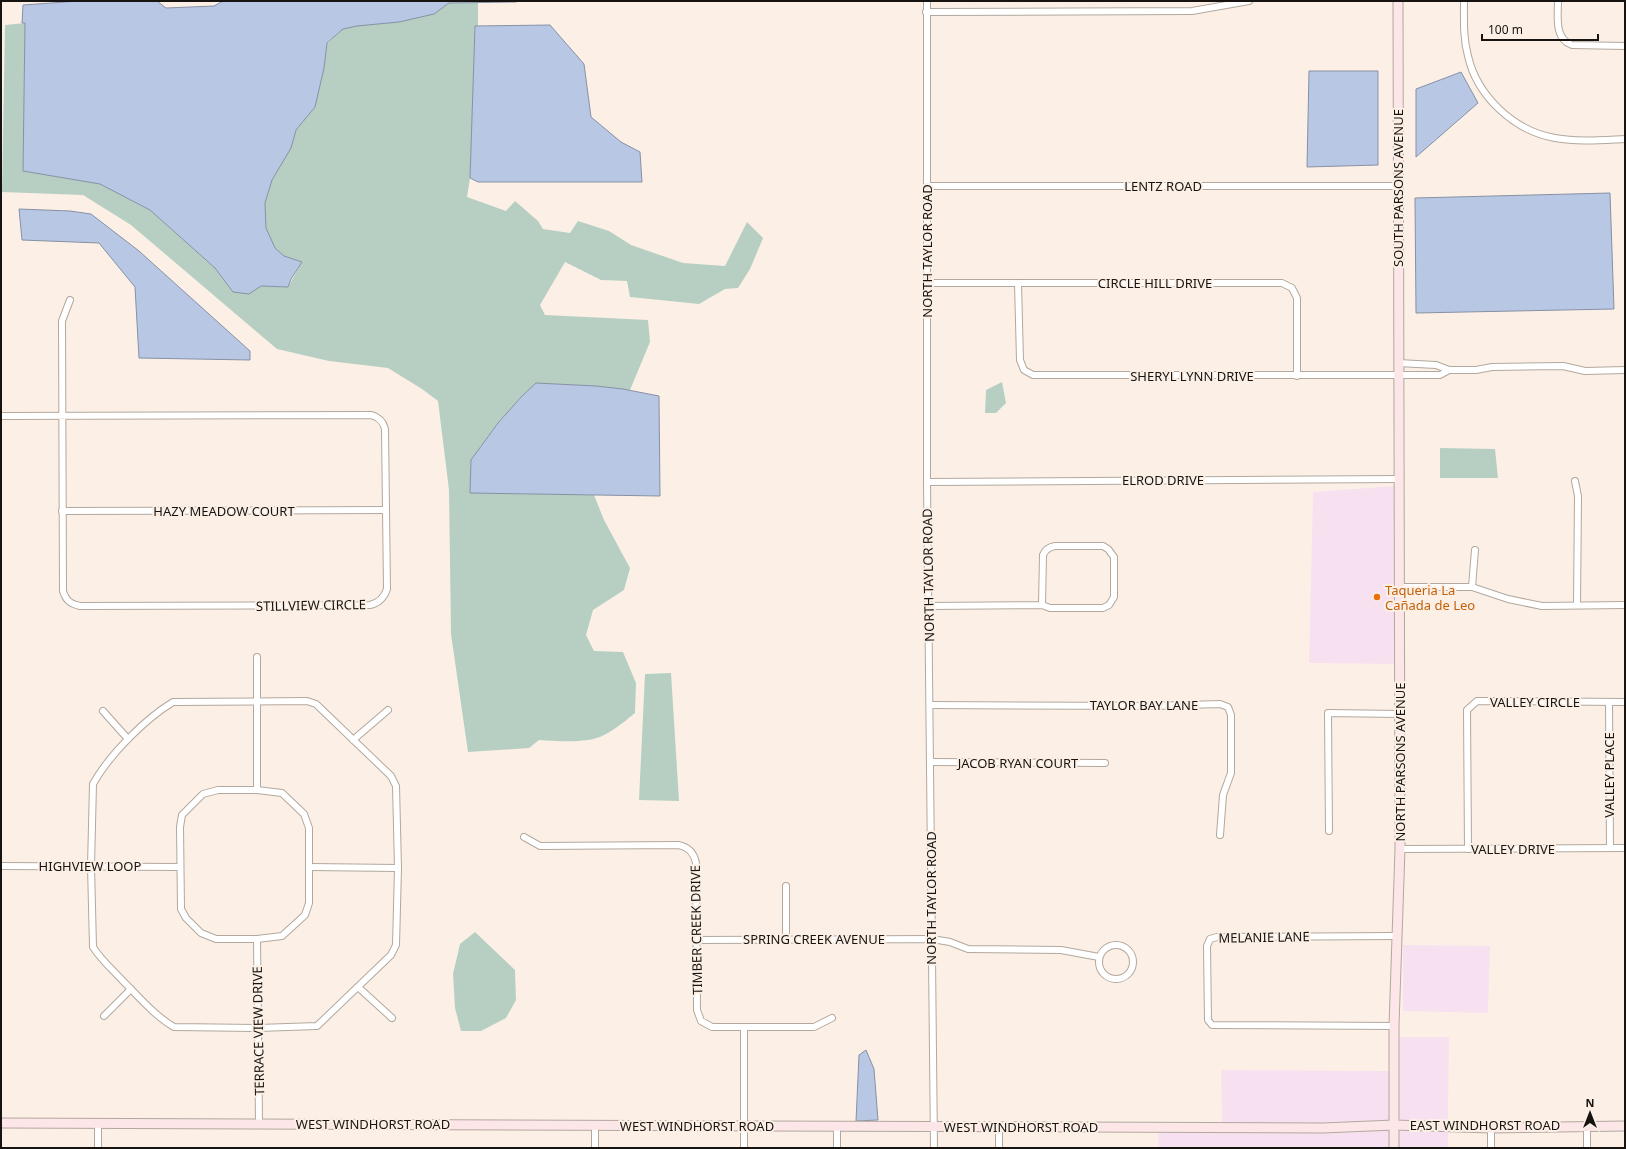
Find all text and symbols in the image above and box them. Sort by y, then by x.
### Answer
scale bar [1482,16,1598,42]
text: 100 m [1488,21,1523,38]
street label: SOUTH PARSONS AVENUE [1389,109,1407,267]
street label: LENTZ ROAD [1124,177,1202,195]
street label: NORTH TAYLOR ROAD [918,184,936,318]
street label: CIRCLE HILL DRIVE [1098,274,1212,292]
street label: SHERYL LYNN DRIVE [1130,367,1254,385]
street label: ELROD DRIVE [1122,471,1204,489]
street label: HAZY MEADOW COURT [153,502,295,520]
street label: NORTH TAYLOR ROAD [918,508,938,642]
place label: Taqueria La Cañada de Leo [1385,581,1475,614]
marker: Taqueria La Cañada de Leo [1372,592,1382,602]
street label: STILLVIEW CIRCLE [256,595,366,615]
street label: NORTH PARSONS AVENUE [1391,682,1409,842]
street label: VALLEY CIRCLE [1490,693,1580,711]
street label: TAYLOR BAY LANE [1090,696,1198,714]
street label: VALLEY PLACE [1600,732,1618,818]
street label: JACOB RYAN COURT [956,754,1079,772]
street label: NORTH TAYLOR ROAD [922,831,940,965]
street label: VALLEY DRIVE [1471,840,1555,858]
street label: HIGHVIEW LOOP [39,857,142,875]
street label: TIMBER CREEK DRIVE [686,865,706,995]
street label: MELANIE LANE [1218,927,1310,947]
street label: SPRING CREEK AVENUE [743,930,885,948]
street label: TERRACE VIEW DRIVE [248,966,268,1096]
north arrow [1570,1093,1610,1133]
text: N [1586,1095,1594,1110]
street label: WEST WINDHORST ROAD [296,1115,450,1133]
street label: EAST WINDHORST ROAD [1410,1116,1560,1134]
street label: WEST WINDHORST ROAD [620,1117,774,1135]
street label: WEST WINDHORST ROAD [944,1118,1098,1136]

